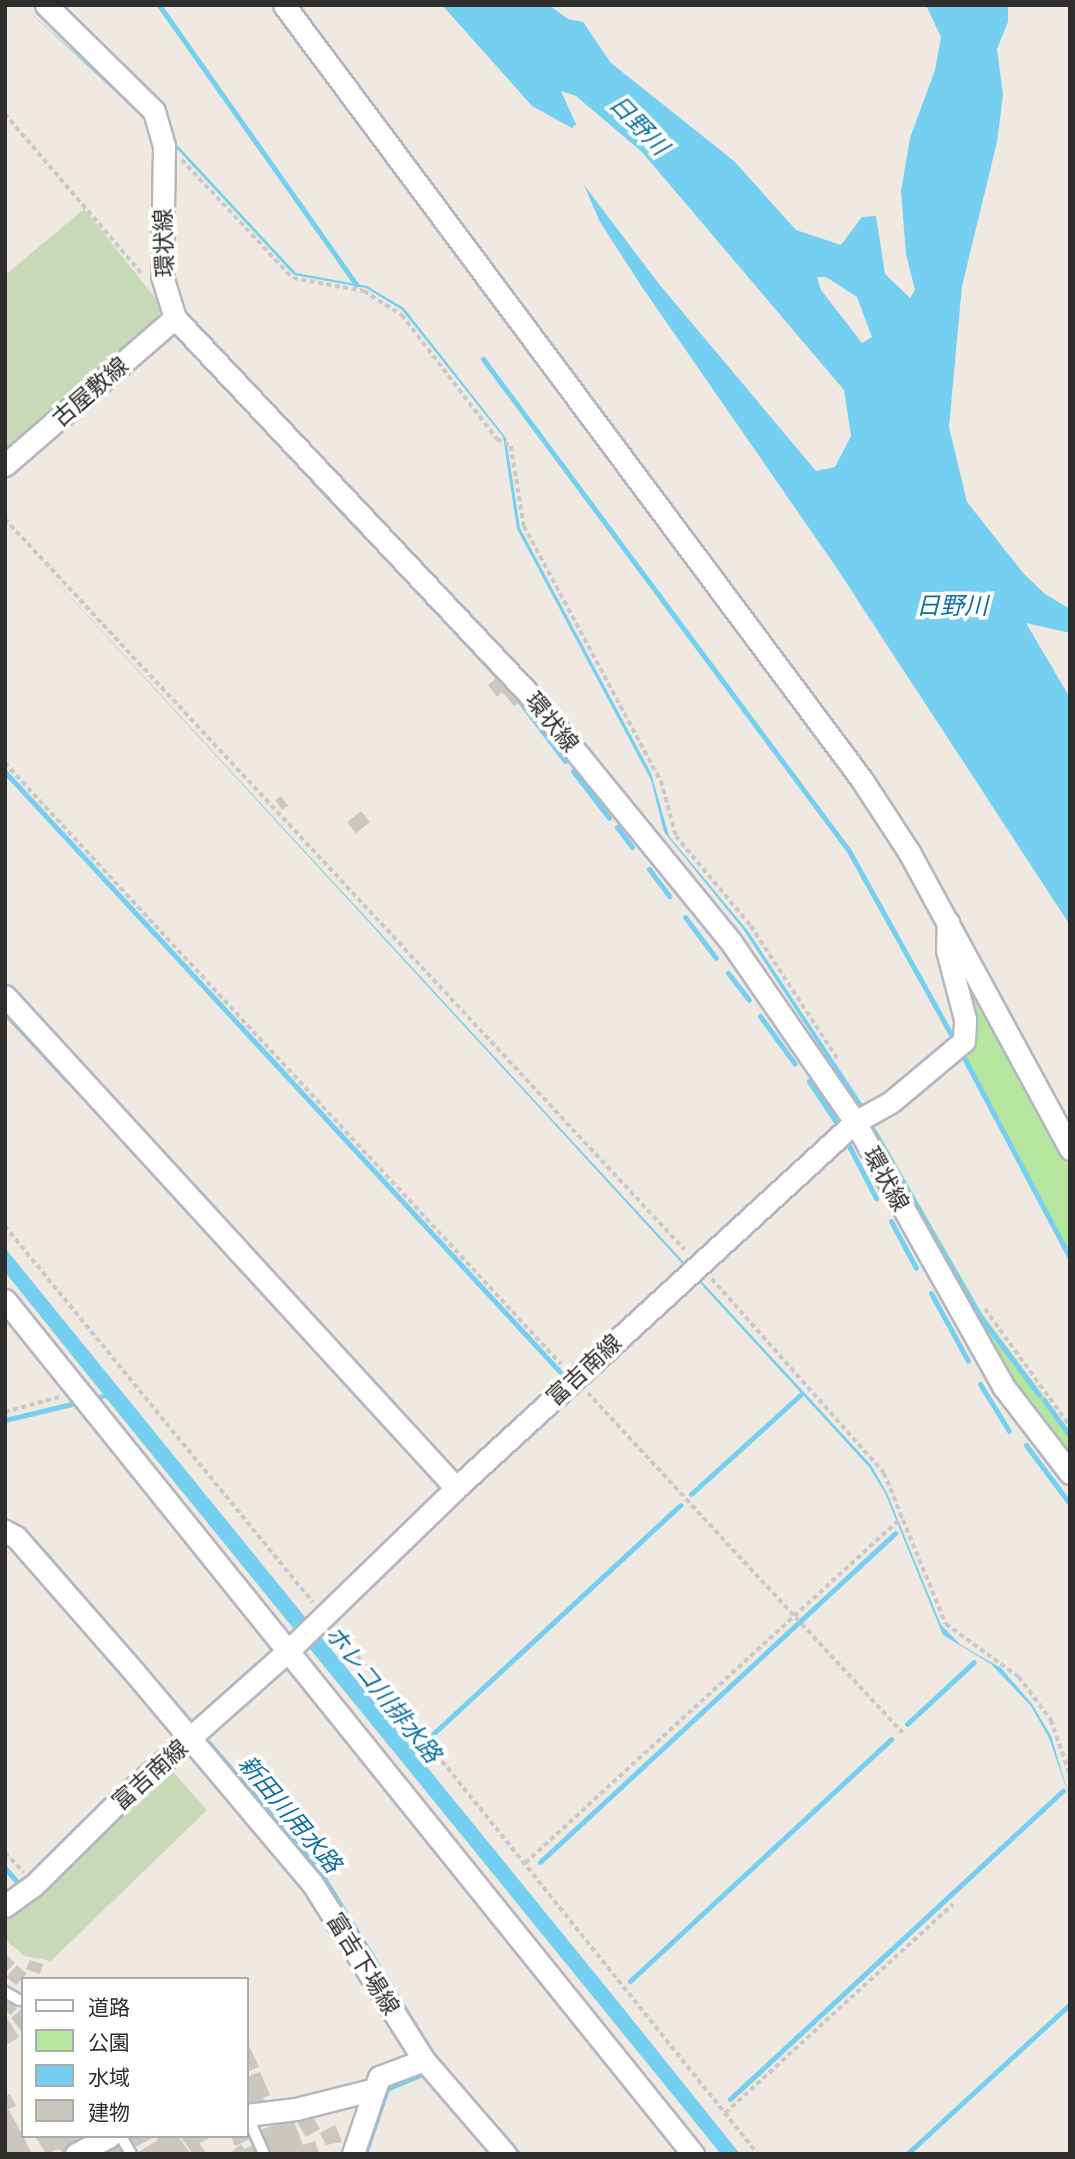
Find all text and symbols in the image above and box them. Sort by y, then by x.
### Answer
water label: 日野川 [604,89,674,161]
street label: 環状線 [149,208,179,278]
street label: 古屋敷線 [46,351,134,433]
water label: 日野川 [916,592,988,620]
street label: 環状線 [520,687,584,757]
street label: 環状線 [857,1142,915,1216]
street label: 富吉南線 [541,1329,627,1411]
water label: ホレコ川排水路 [319,1620,447,1768]
street label: 富吉南線 [107,1734,193,1816]
water label: 新田川用水路 [233,1750,347,1878]
street label: 富吉下場線 [321,1908,405,2020]
legend [21,1977,248,2138]
text: 道路 [88,1994,130,2021]
text: 公園 [88,2029,130,2056]
text: 水域 [88,2064,130,2091]
text: 建物 [88,2099,130,2126]

